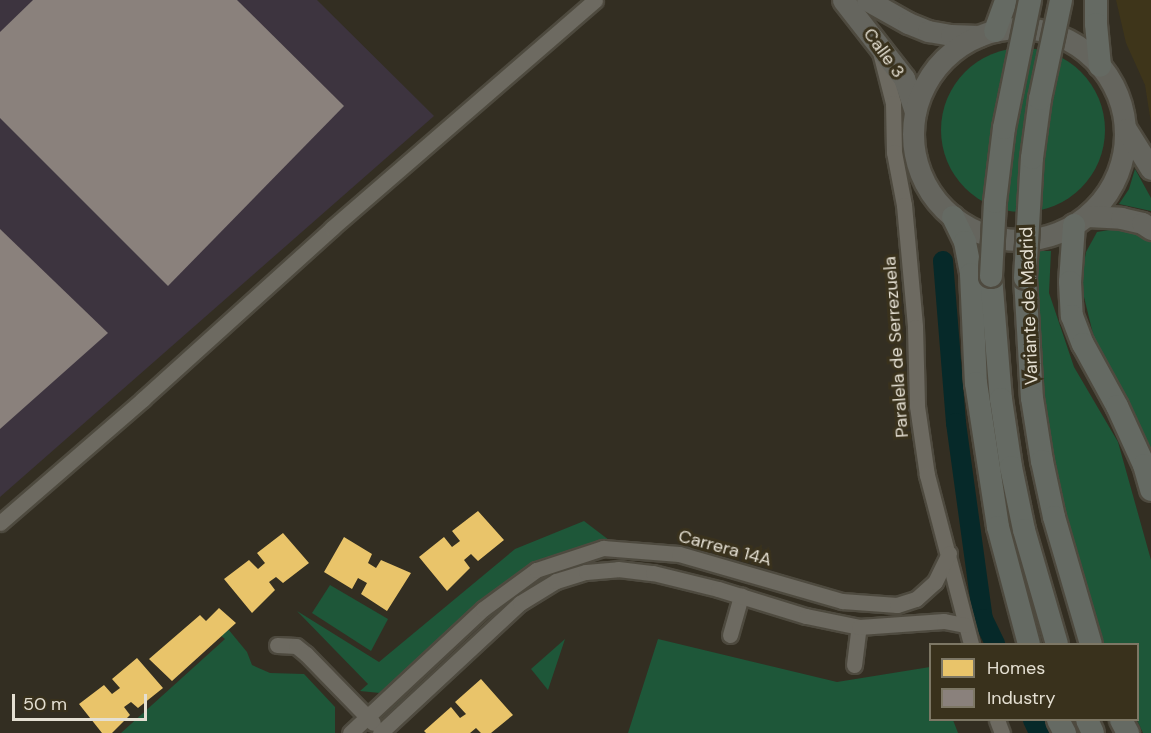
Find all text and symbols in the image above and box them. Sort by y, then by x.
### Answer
street label: Calle 3 [859,24,909,82]
street label: Variante de Madrid [1015,226,1043,386]
street label: Paralela de Serrezuela [879,256,913,438]
street label: Carrera 14A [676,525,774,571]
legend [929,643,1139,721]
text: Homes [987,656,1045,680]
scale bar [15,682,150,720]
text: Industry [987,686,1056,710]
text: 50 m [23,692,67,716]

